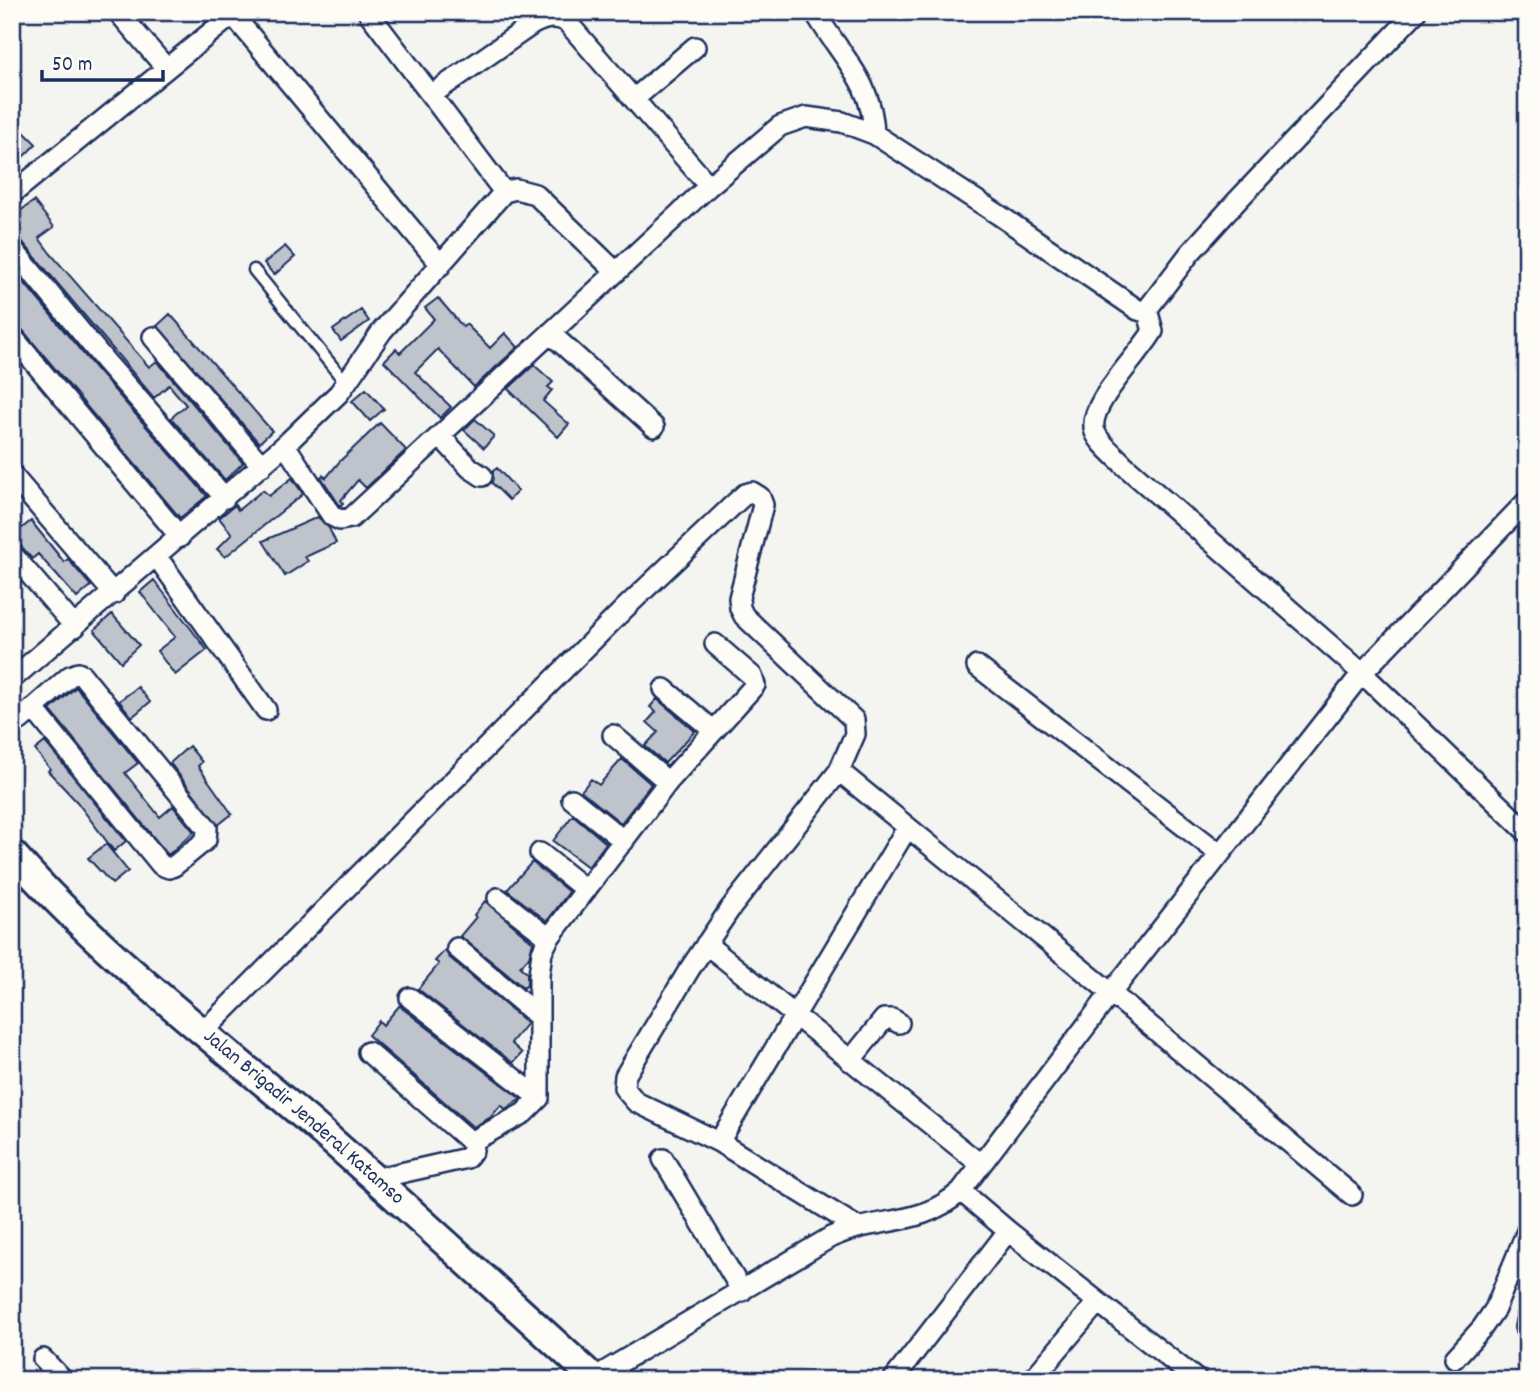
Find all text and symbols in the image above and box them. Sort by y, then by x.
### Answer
scale bar [42,38,163,82]
text: 50 m [52,51,92,81]
street label: Jalan Brigadir Jenderal Katamso [196,1023,410,1213]

